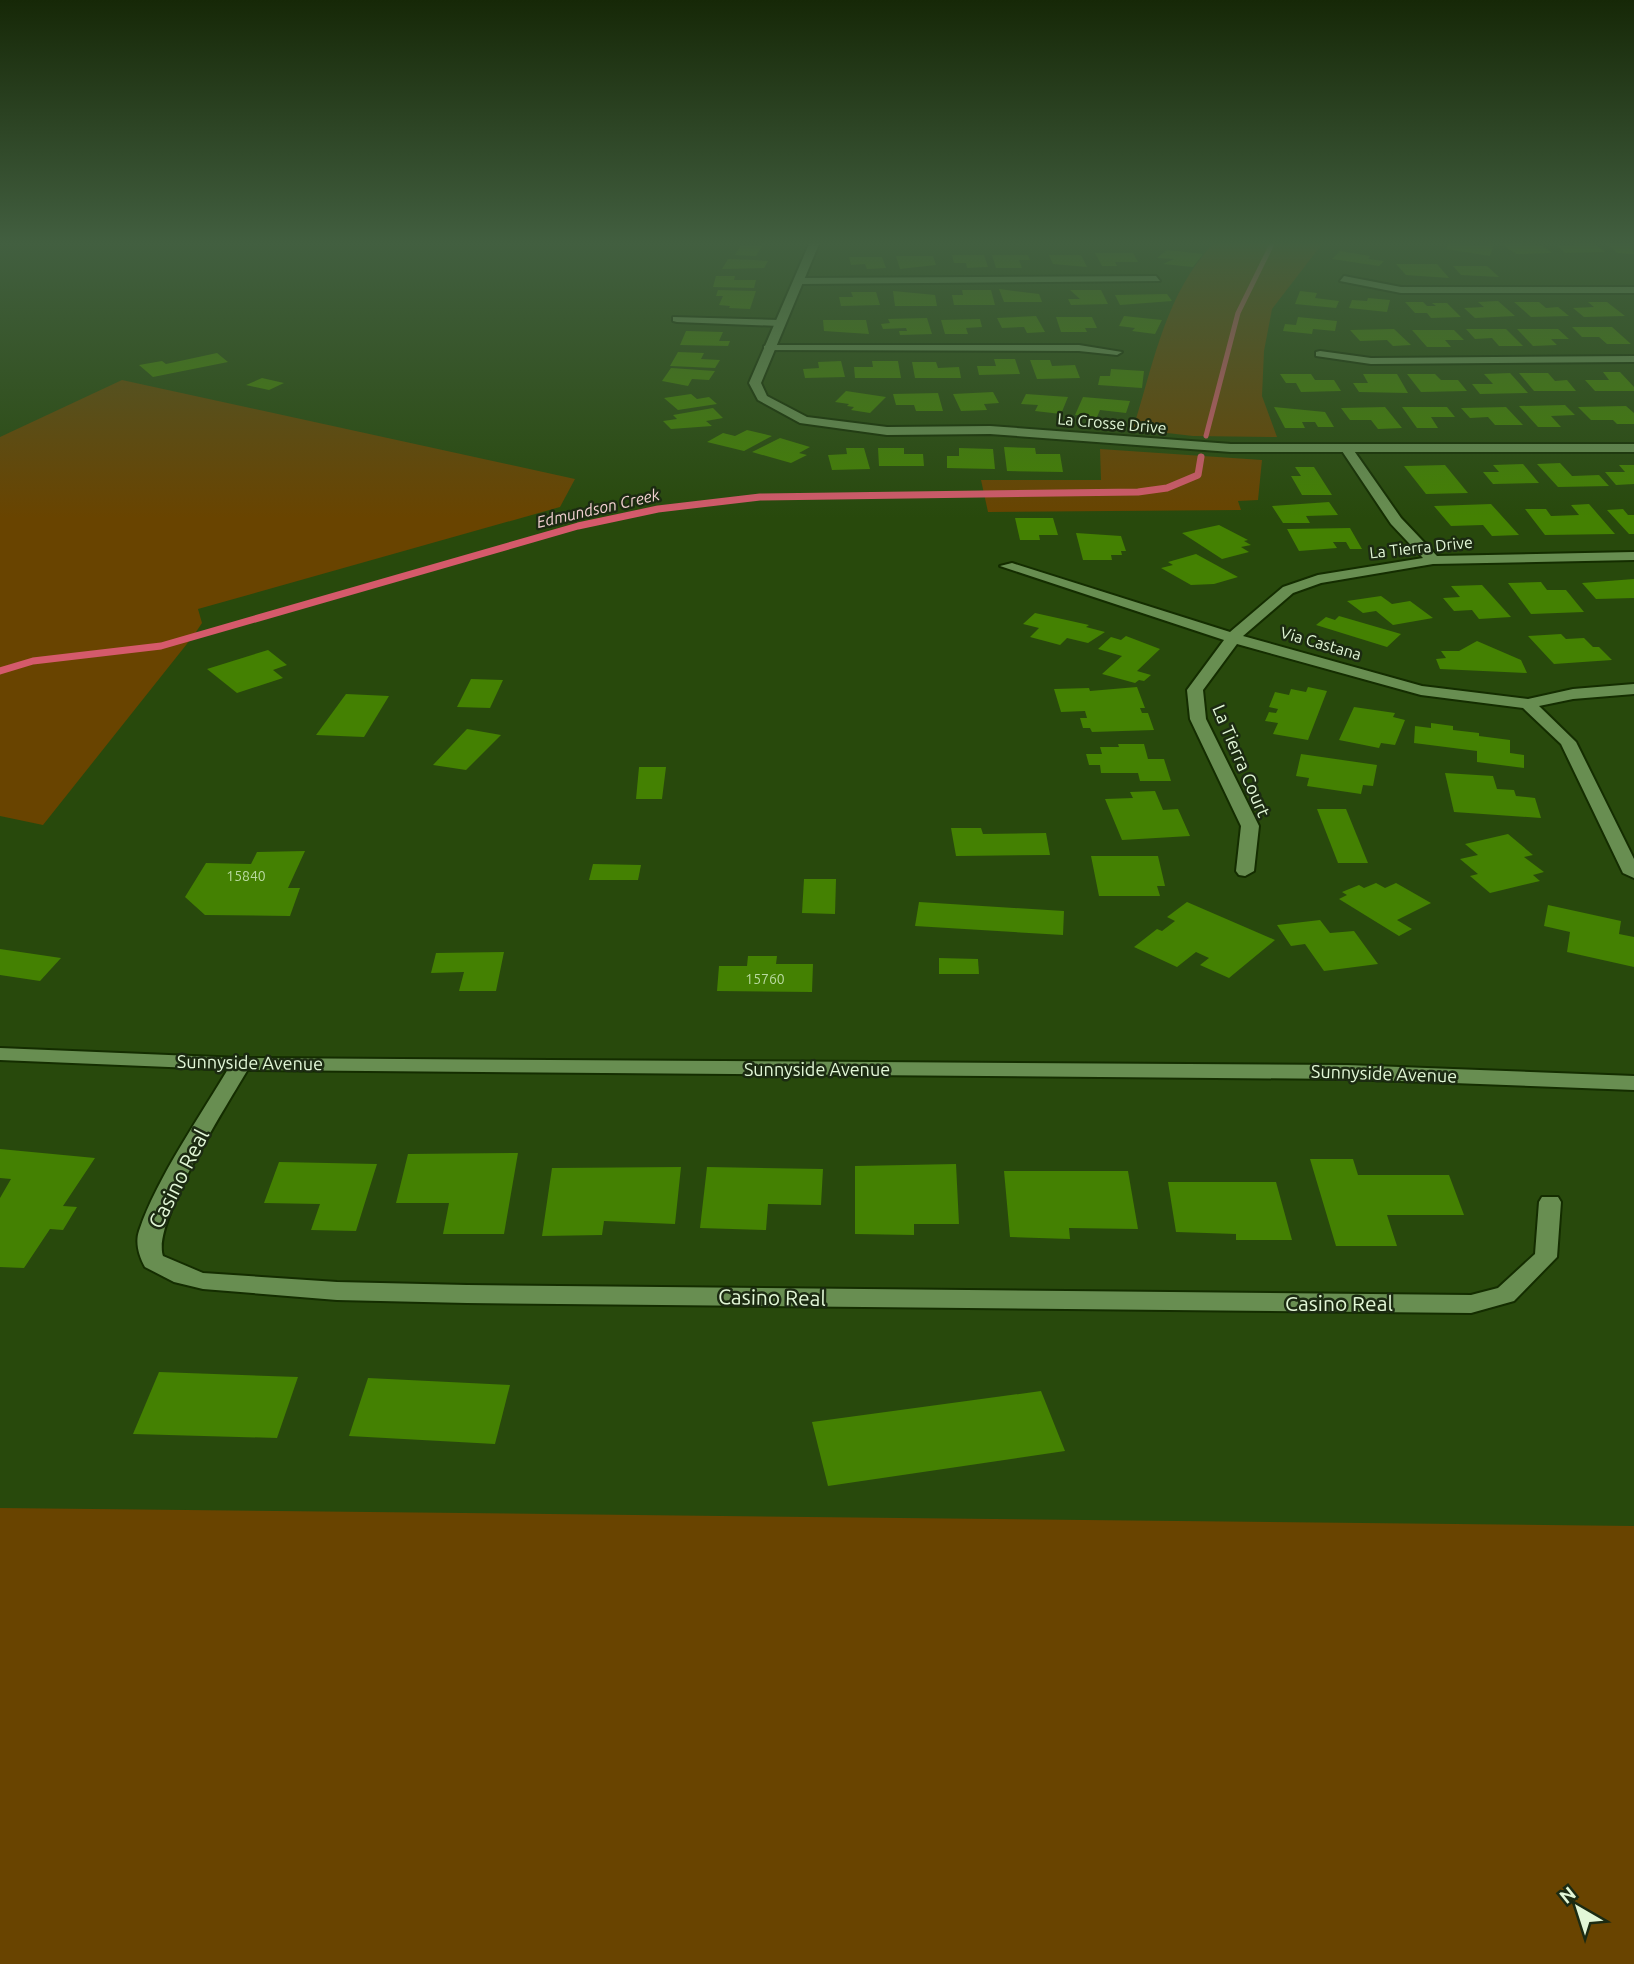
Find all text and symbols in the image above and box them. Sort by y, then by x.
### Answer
street label: La Crosse Drive [1057,409,1167,437]
water label: Edmundson Creek [535,485,662,531]
street label: La Tierra Drive [1368,533,1474,561]
street label: Via Castana [1278,623,1364,663]
street label: La Tierra Court [1209,701,1275,820]
house number: 15840 [226,868,266,884]
house number: 15760 [745,971,785,987]
street label: Sunnyside Avenue [177,1051,323,1073]
street label: Sunnyside Avenue [744,1059,890,1079]
street label: Sunnyside Avenue [1311,1060,1457,1086]
street label: Casino Real [143,1125,213,1232]
street label: Casino Real [718,1284,826,1310]
street label: Casino Real [1285,1291,1393,1315]
north arrow [1543,1873,1613,1943]
text: N [1555,1882,1580,1908]

